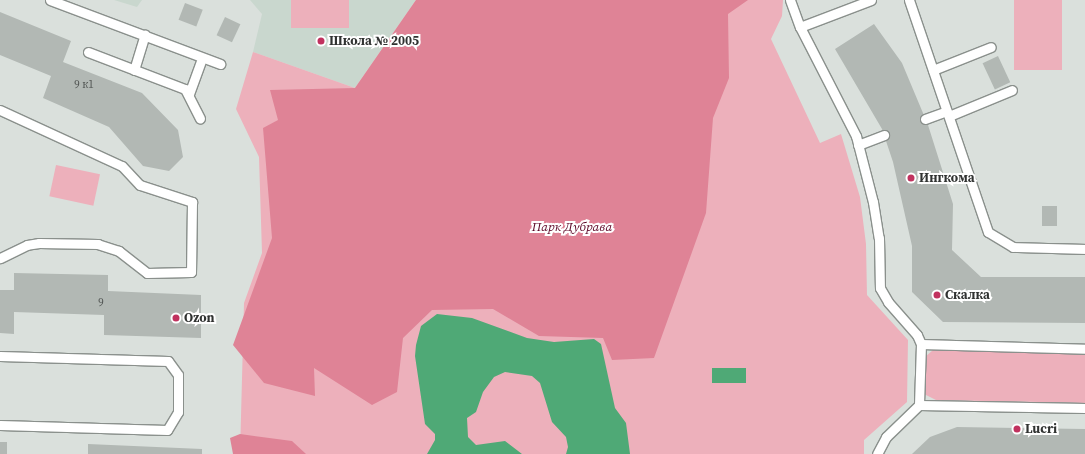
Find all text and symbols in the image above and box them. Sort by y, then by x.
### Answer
place label: Школа № 2005 [329,33,419,49]
marker: Школа № 2005 [316,36,326,46]
house number: 9 к1 [74,78,94,92]
place label: Ингкома [919,170,975,186]
marker: Ингкома [906,173,916,183]
park label: Парк Дубрава [532,219,612,235]
place label: Скалка [945,287,990,303]
marker: Скалка [932,290,942,300]
house number: 9 [98,296,104,310]
place label: Ozon [184,310,215,326]
marker: Ozon [171,313,181,323]
place label: Lucri [1025,421,1057,437]
marker: Lucri [1012,424,1022,434]

